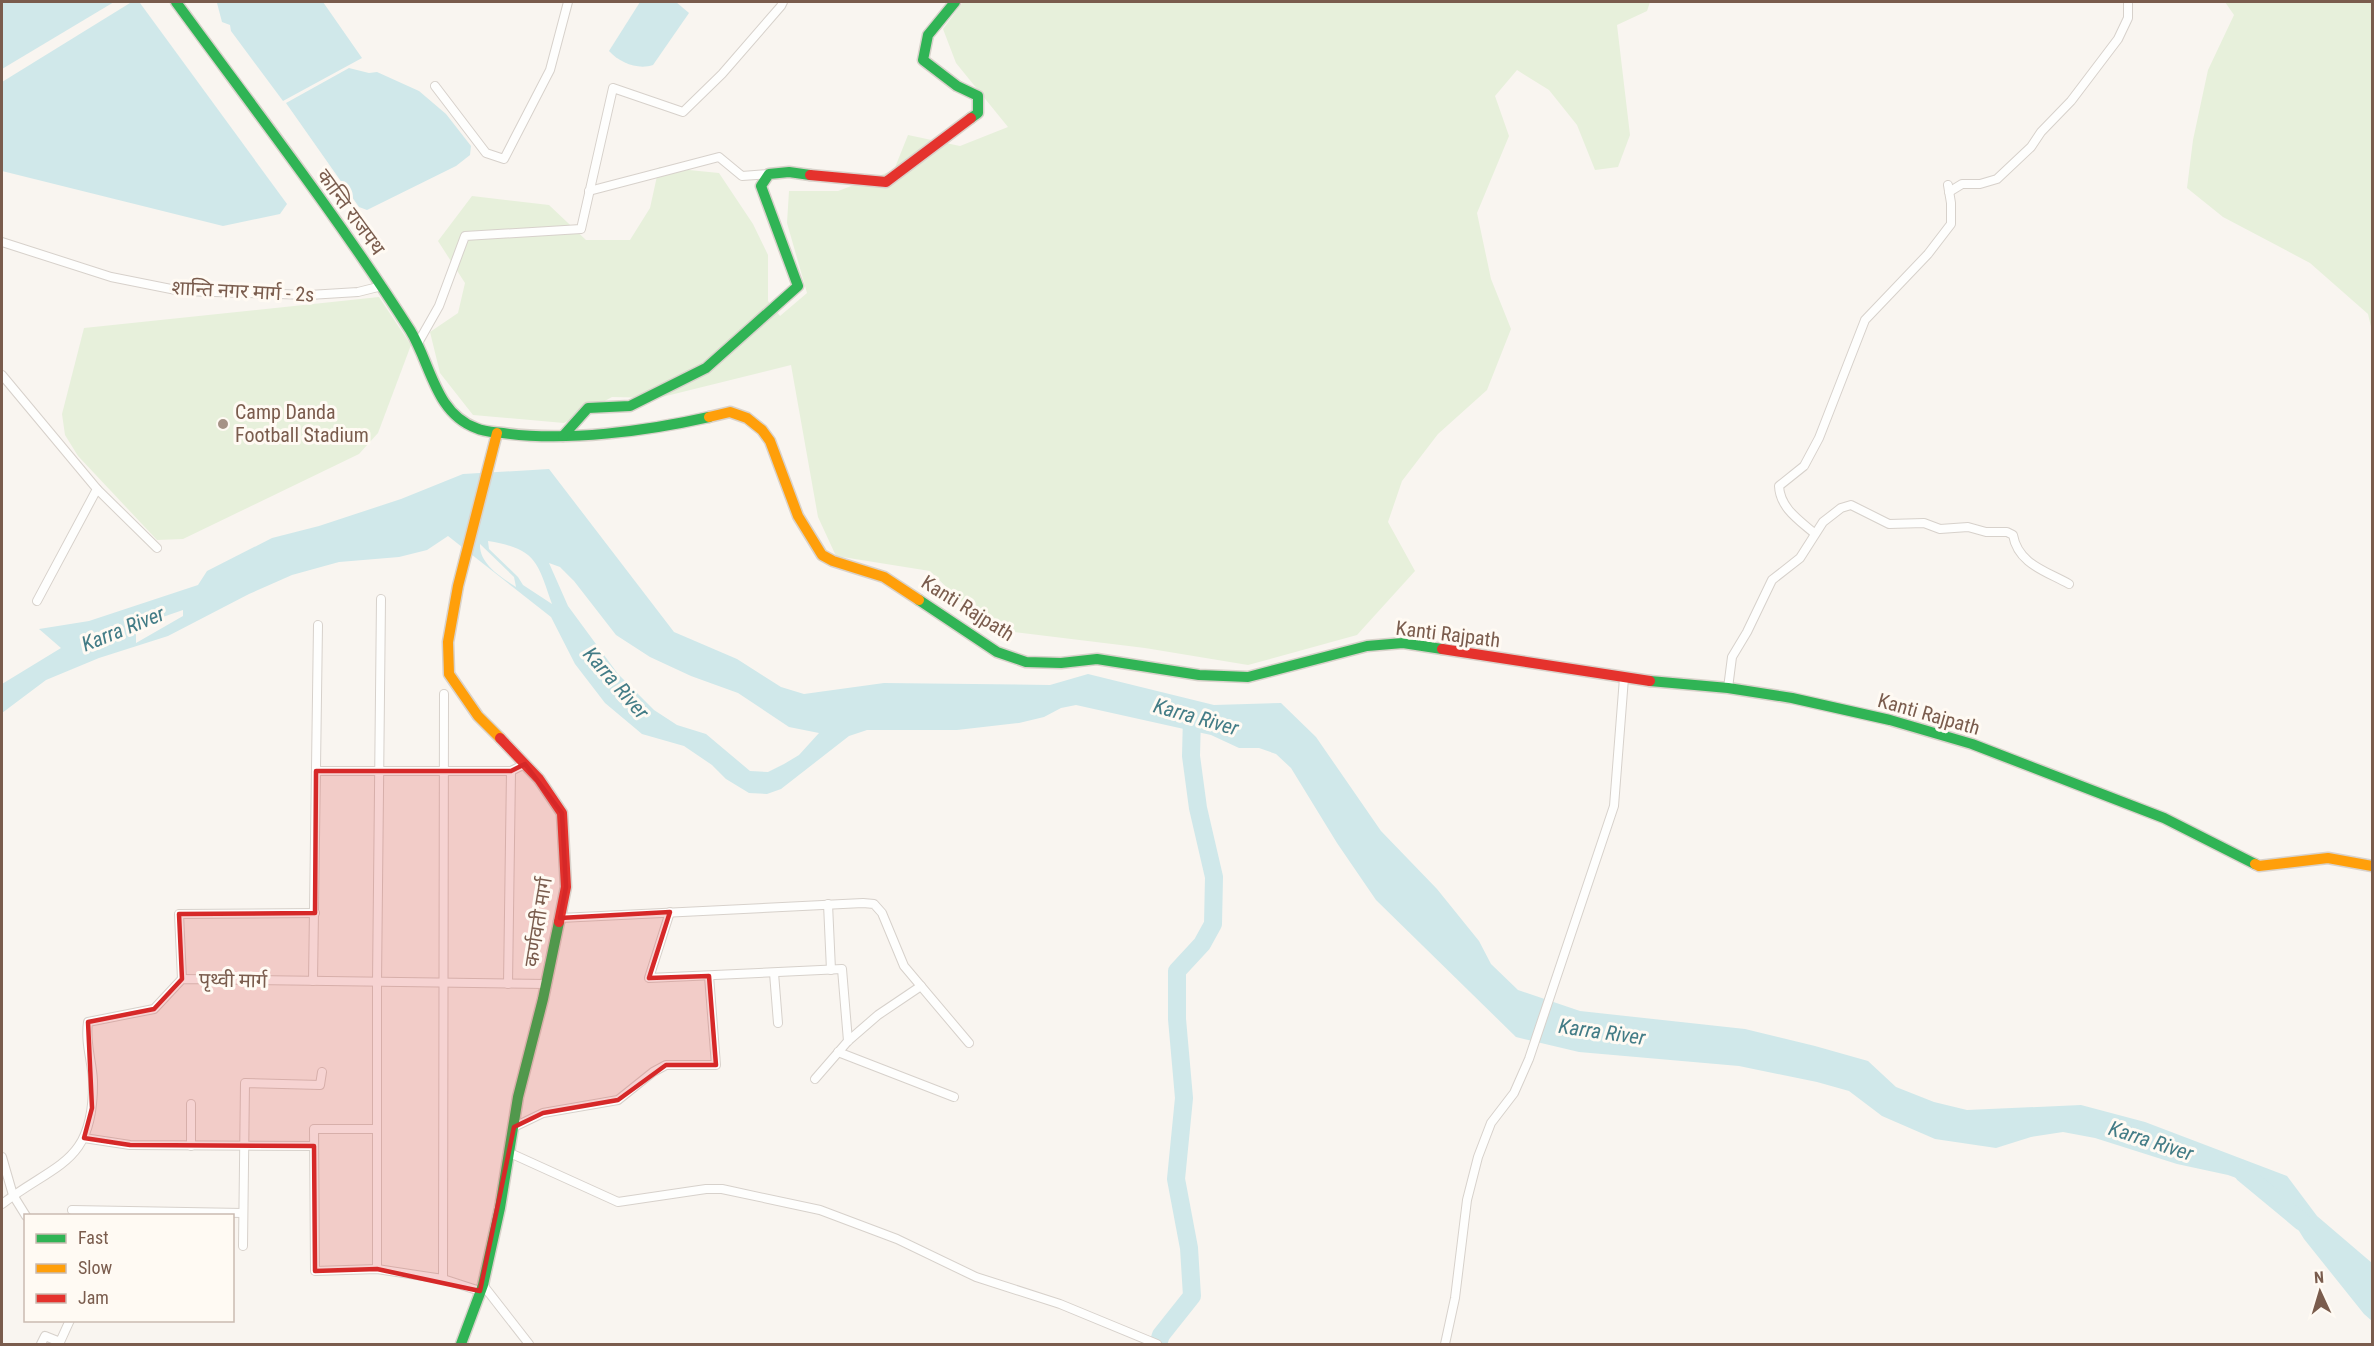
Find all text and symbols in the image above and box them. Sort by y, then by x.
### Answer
street label: कान्ति राजपथ [312,164,391,261]
street label: शान्ति नगर मार्ग - 2s [171,275,315,307]
place label: Camp Danda Football Stadium [235,400,369,447]
marker: Camp Danda Football Stadium [216,417,230,431]
street label: Kanti Rajpath [917,570,1019,646]
water label: Karra River [78,601,169,656]
street label: Kanti Rajpath [1394,616,1502,652]
water label: Karra River [578,642,654,724]
street label: Kanti Rajpath [1875,688,1983,740]
water label: Karra River [1151,693,1242,741]
street label: कर्णवती मार्ग [519,874,557,969]
street label: पृथ्वी मार्ग [199,967,268,994]
water label: Karra River [1557,1014,1648,1050]
water label: Karra River [2106,1116,2197,1166]
legend [24,1214,234,1322]
text: Fast [78,1227,109,1248]
text: Slow [78,1257,113,1278]
north arrow [2290,1262,2350,1322]
text: N [2313,1268,2325,1287]
text: Jam [78,1287,109,1308]

